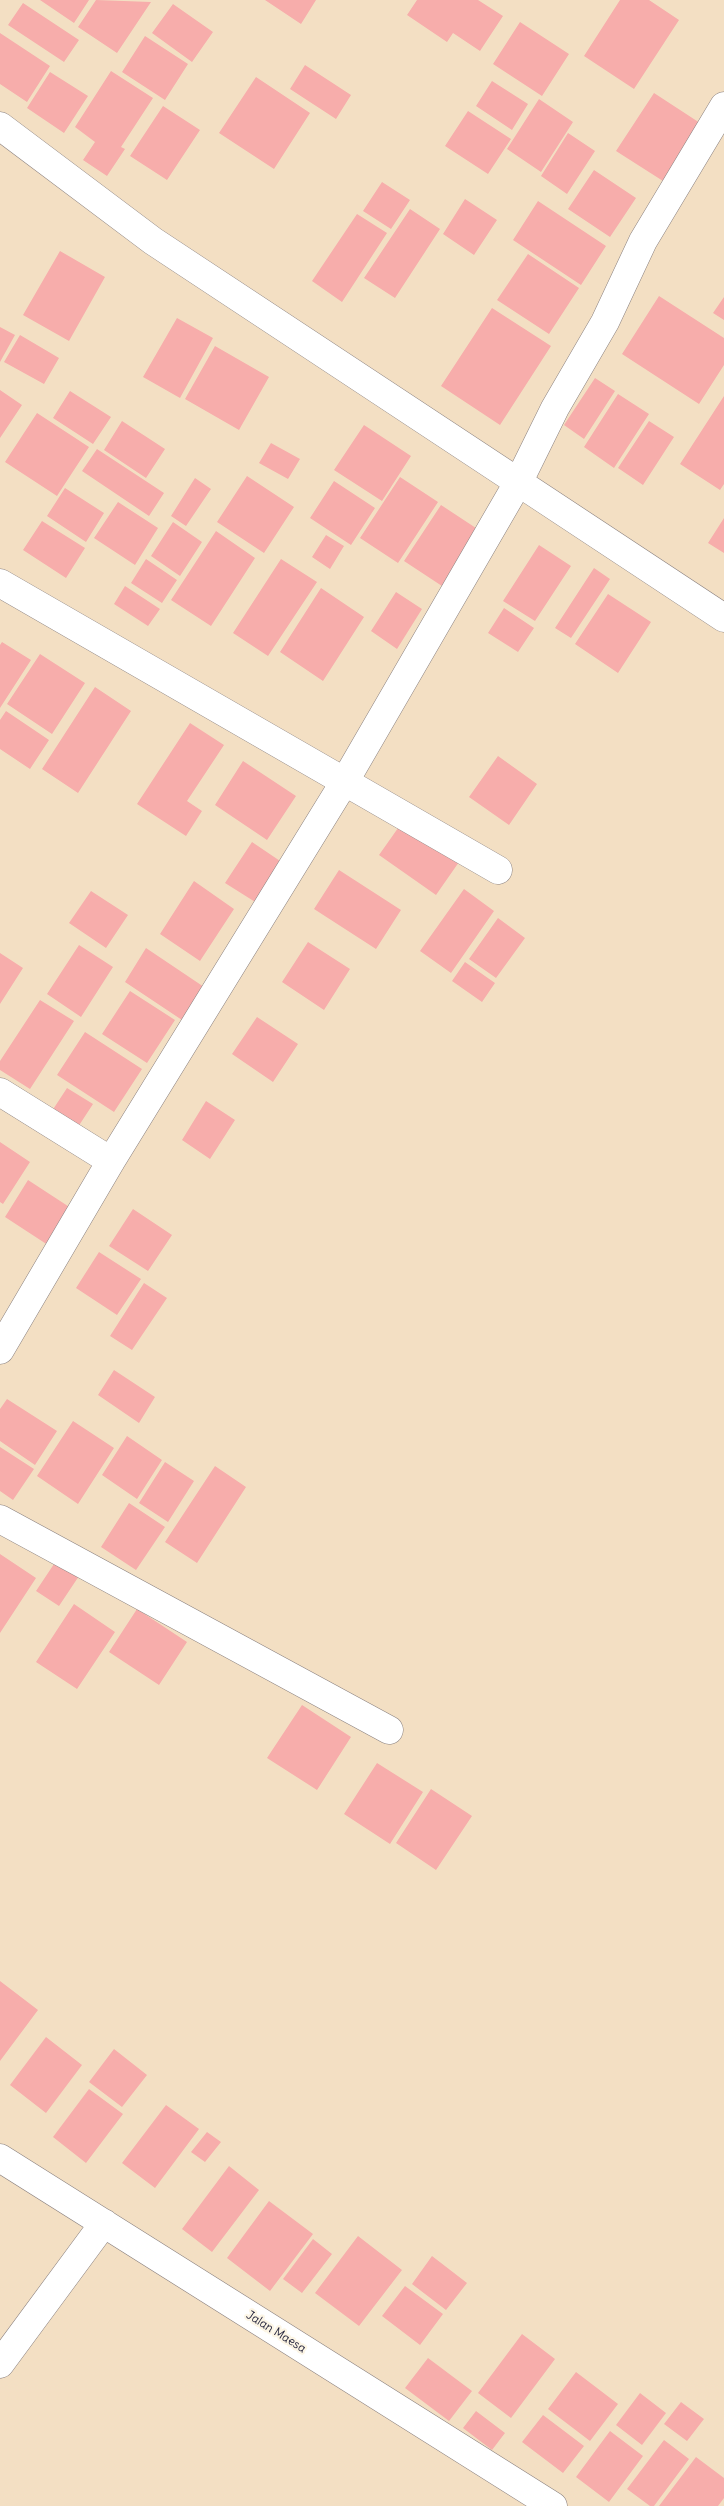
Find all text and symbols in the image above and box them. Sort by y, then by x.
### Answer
street label: Jalan Maesa [244,2308,308,2356]

